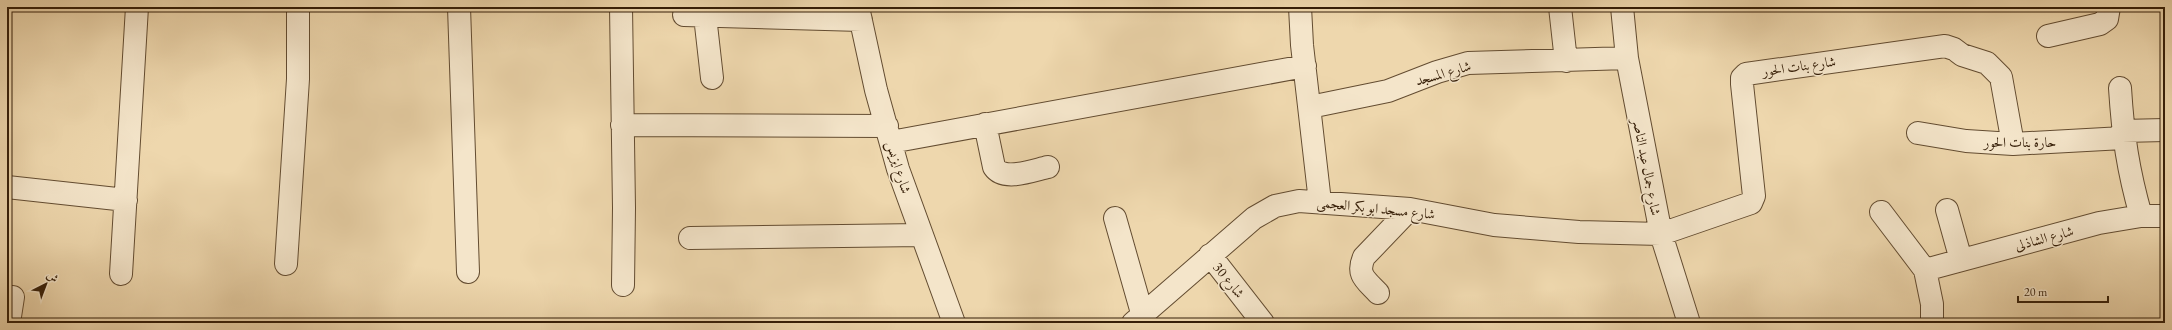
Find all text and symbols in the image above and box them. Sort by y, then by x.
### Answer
street label: شارع بنات الحور [1759,52,1837,83]
street label: شارع المسجد [1413,56,1474,92]
street label: شارع جمال عبد الناصر [1625,115,1665,218]
street label: حارة بنات الحور [1982,133,2056,151]
street label: شارع ايزيس [880,138,916,197]
street label: شارع مسجد ابو بكر العجمى [1315,193,1436,226]
street label: شارع الشاذلى [2013,222,2076,257]
street label: شارع 30 [1207,258,1249,303]
north arrow [26,264,66,304]
text: ش [44,268,61,285]
scale bar [2018,278,2108,304]
text: 20 m [2024,284,2048,300]

